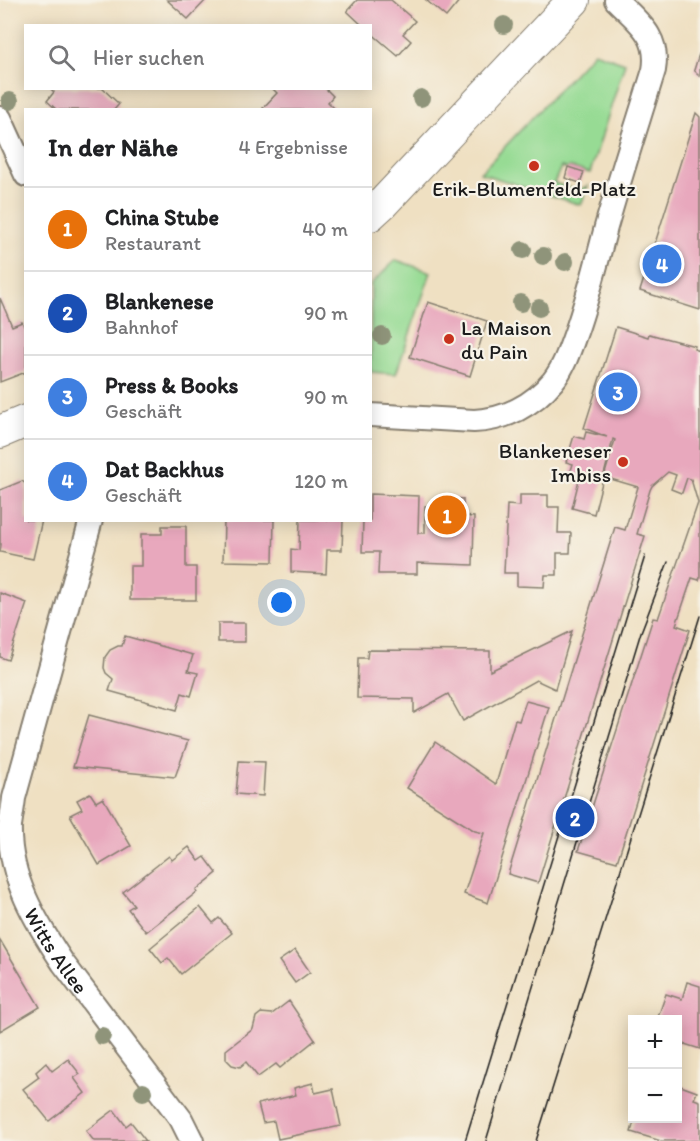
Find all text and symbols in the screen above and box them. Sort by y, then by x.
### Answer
search box [24,24,372,90]
icon: search [45,41,78,74]
text: Hier suchen [93,44,204,71]
text: In der Nähe [48,131,178,163]
text: 4 Ergebnisse [238,135,348,159]
marker: Erik-Blumenfeld-Platz [527,159,541,173]
place label: Erik-Blumenfeld-Platz [432,176,636,201]
text: China Stube [105,204,219,231]
text: 1 [63,217,72,241]
text: 40 m [302,217,348,241]
text: Restaurant [105,231,201,255]
pin: 4 [642,242,682,286]
text: Blankenese [105,288,214,315]
text: 2 [62,301,73,325]
text: 90 m [304,301,348,325]
text: Bahnhof [105,315,178,339]
place label: La Maison du Pain [461,315,551,364]
marker: La Maison du Pain [442,332,456,346]
pin: 3 [598,370,638,414]
text: Press & Books [105,372,238,399]
text: 3 [62,385,73,409]
text: 90 m [304,385,348,409]
text: Geschäft [105,399,182,423]
place label: Blankeneser Imbiss [499,438,612,487]
marker: Blankeneser Imbiss [616,455,630,469]
text: Dat Backhus [105,456,224,483]
text: 4 [61,469,74,493]
text: 120 m [295,469,348,493]
text: Geschäft [105,483,182,507]
pin: 1 [428,492,466,538]
your location [267,588,296,617]
pin: 2 [556,796,594,840]
street label: Witts Allee [20,903,94,998]
map controls [628,1015,682,1123]
button: + [628,1015,682,1069]
button: − [628,1069,682,1123]

